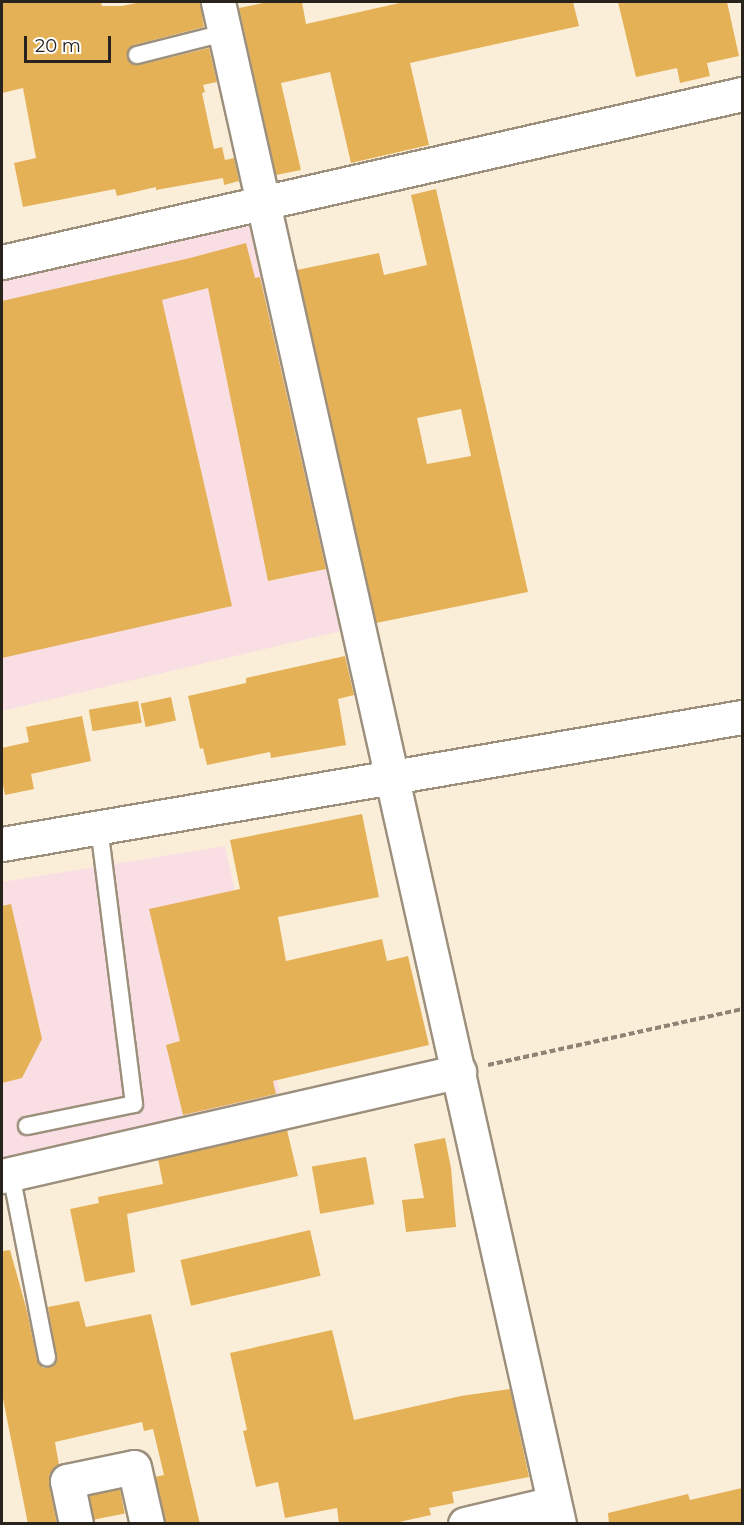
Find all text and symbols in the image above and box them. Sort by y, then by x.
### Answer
scale bar [27,24,114,62]
text: 20 m [35,35,81,57]

